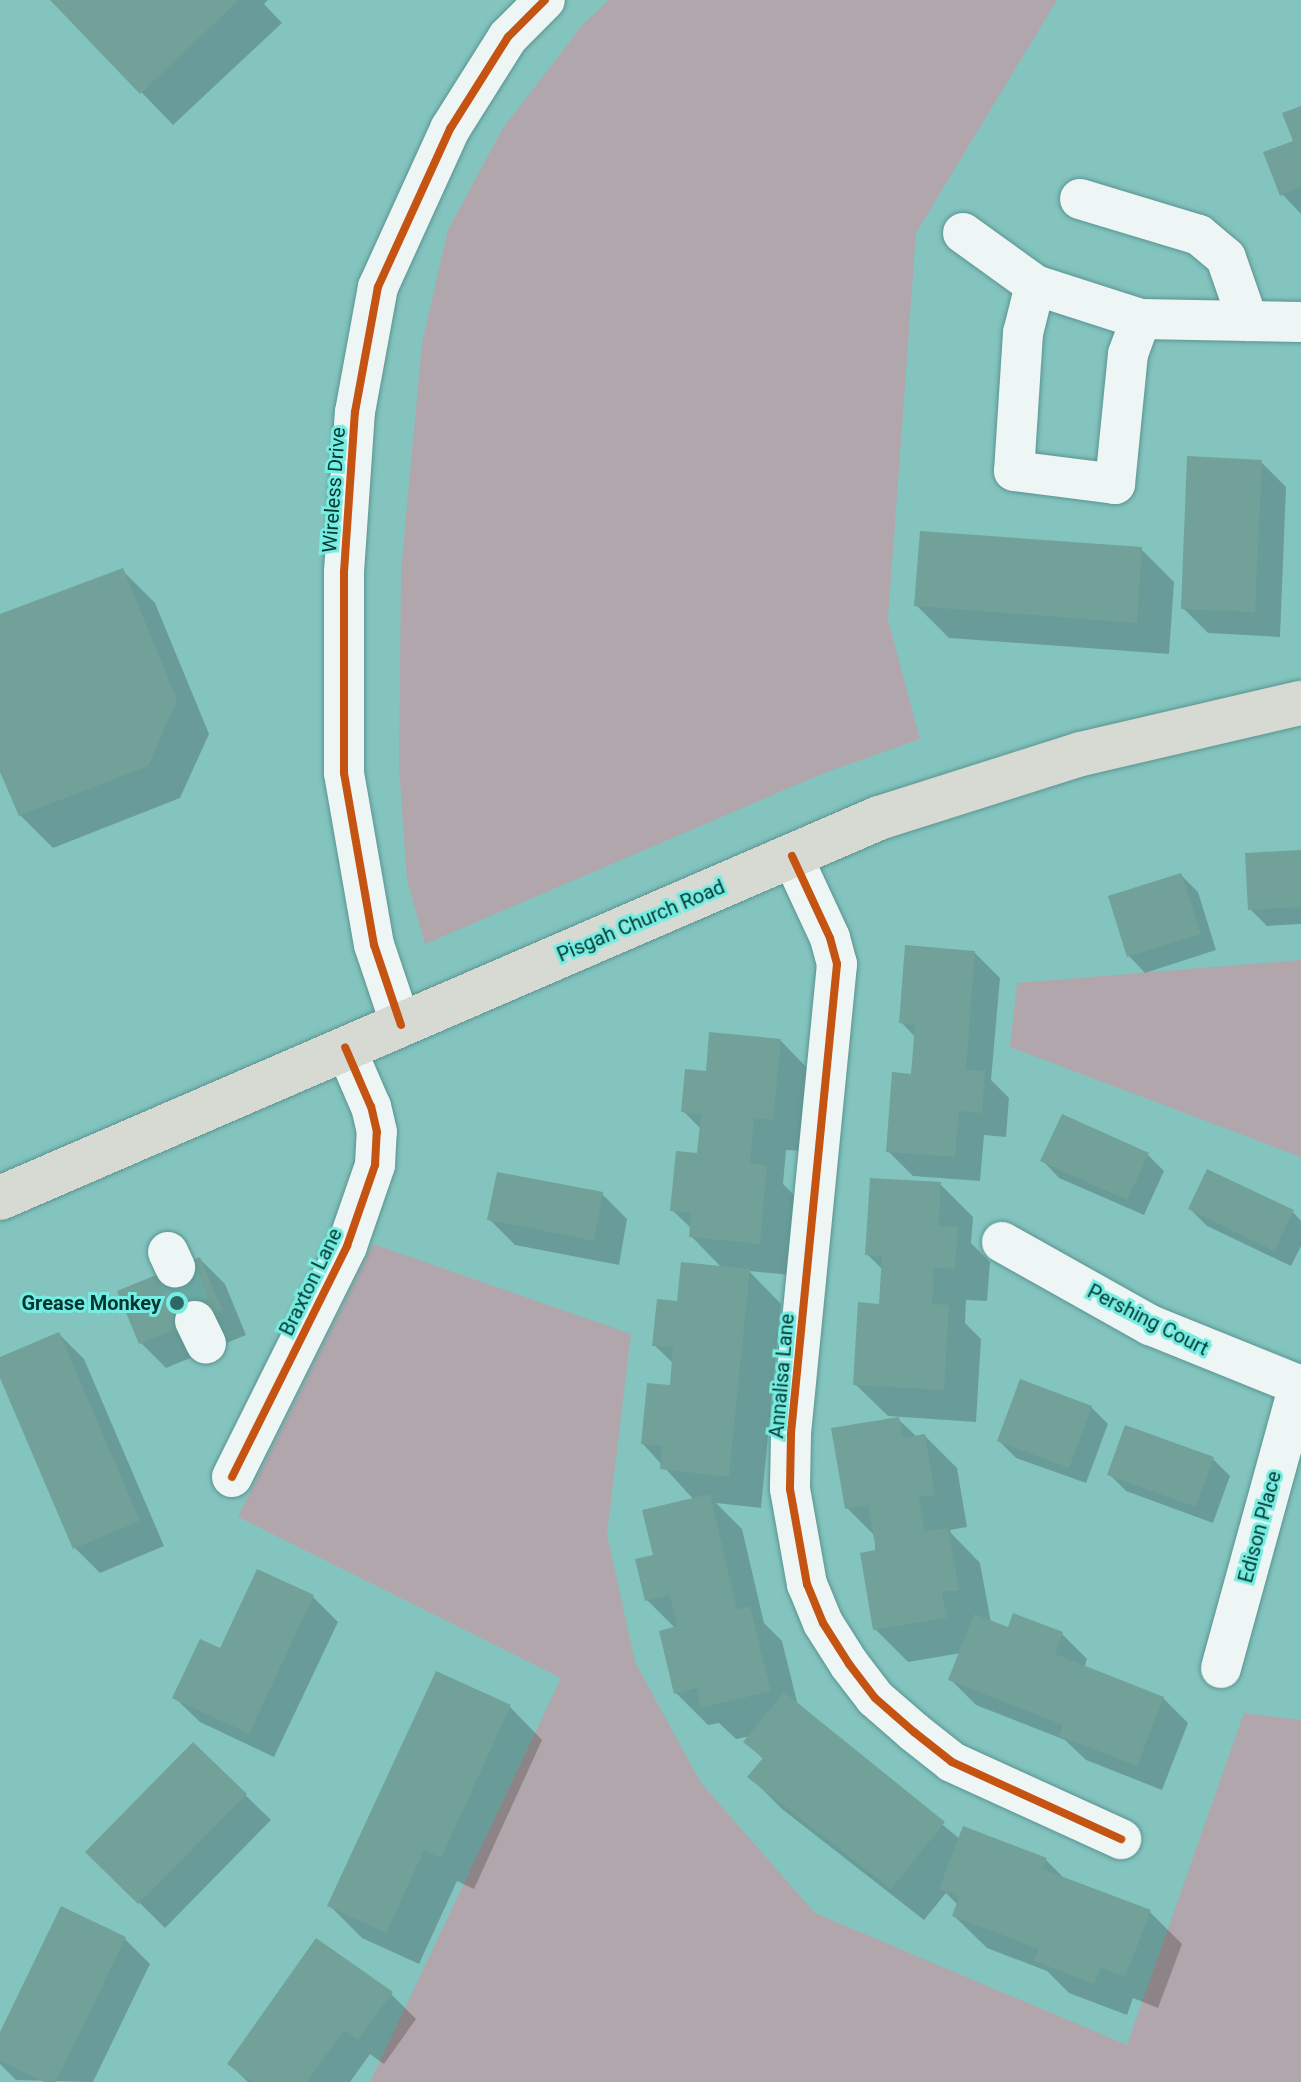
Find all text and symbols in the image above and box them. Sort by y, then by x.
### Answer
street label: Wireless Drive [318,426,350,554]
street label: Pisgah Church Road [554,875,728,967]
street label: Braxton Lane [275,1224,347,1340]
street label: Pershing Court [1083,1279,1213,1361]
place label: Grease Monkey [21,1291,161,1315]
marker: Grease Monkey [168,1294,186,1312]
street label: Annalisa Lane [765,1313,799,1439]
street label: Edison Place [1234,1469,1286,1585]

